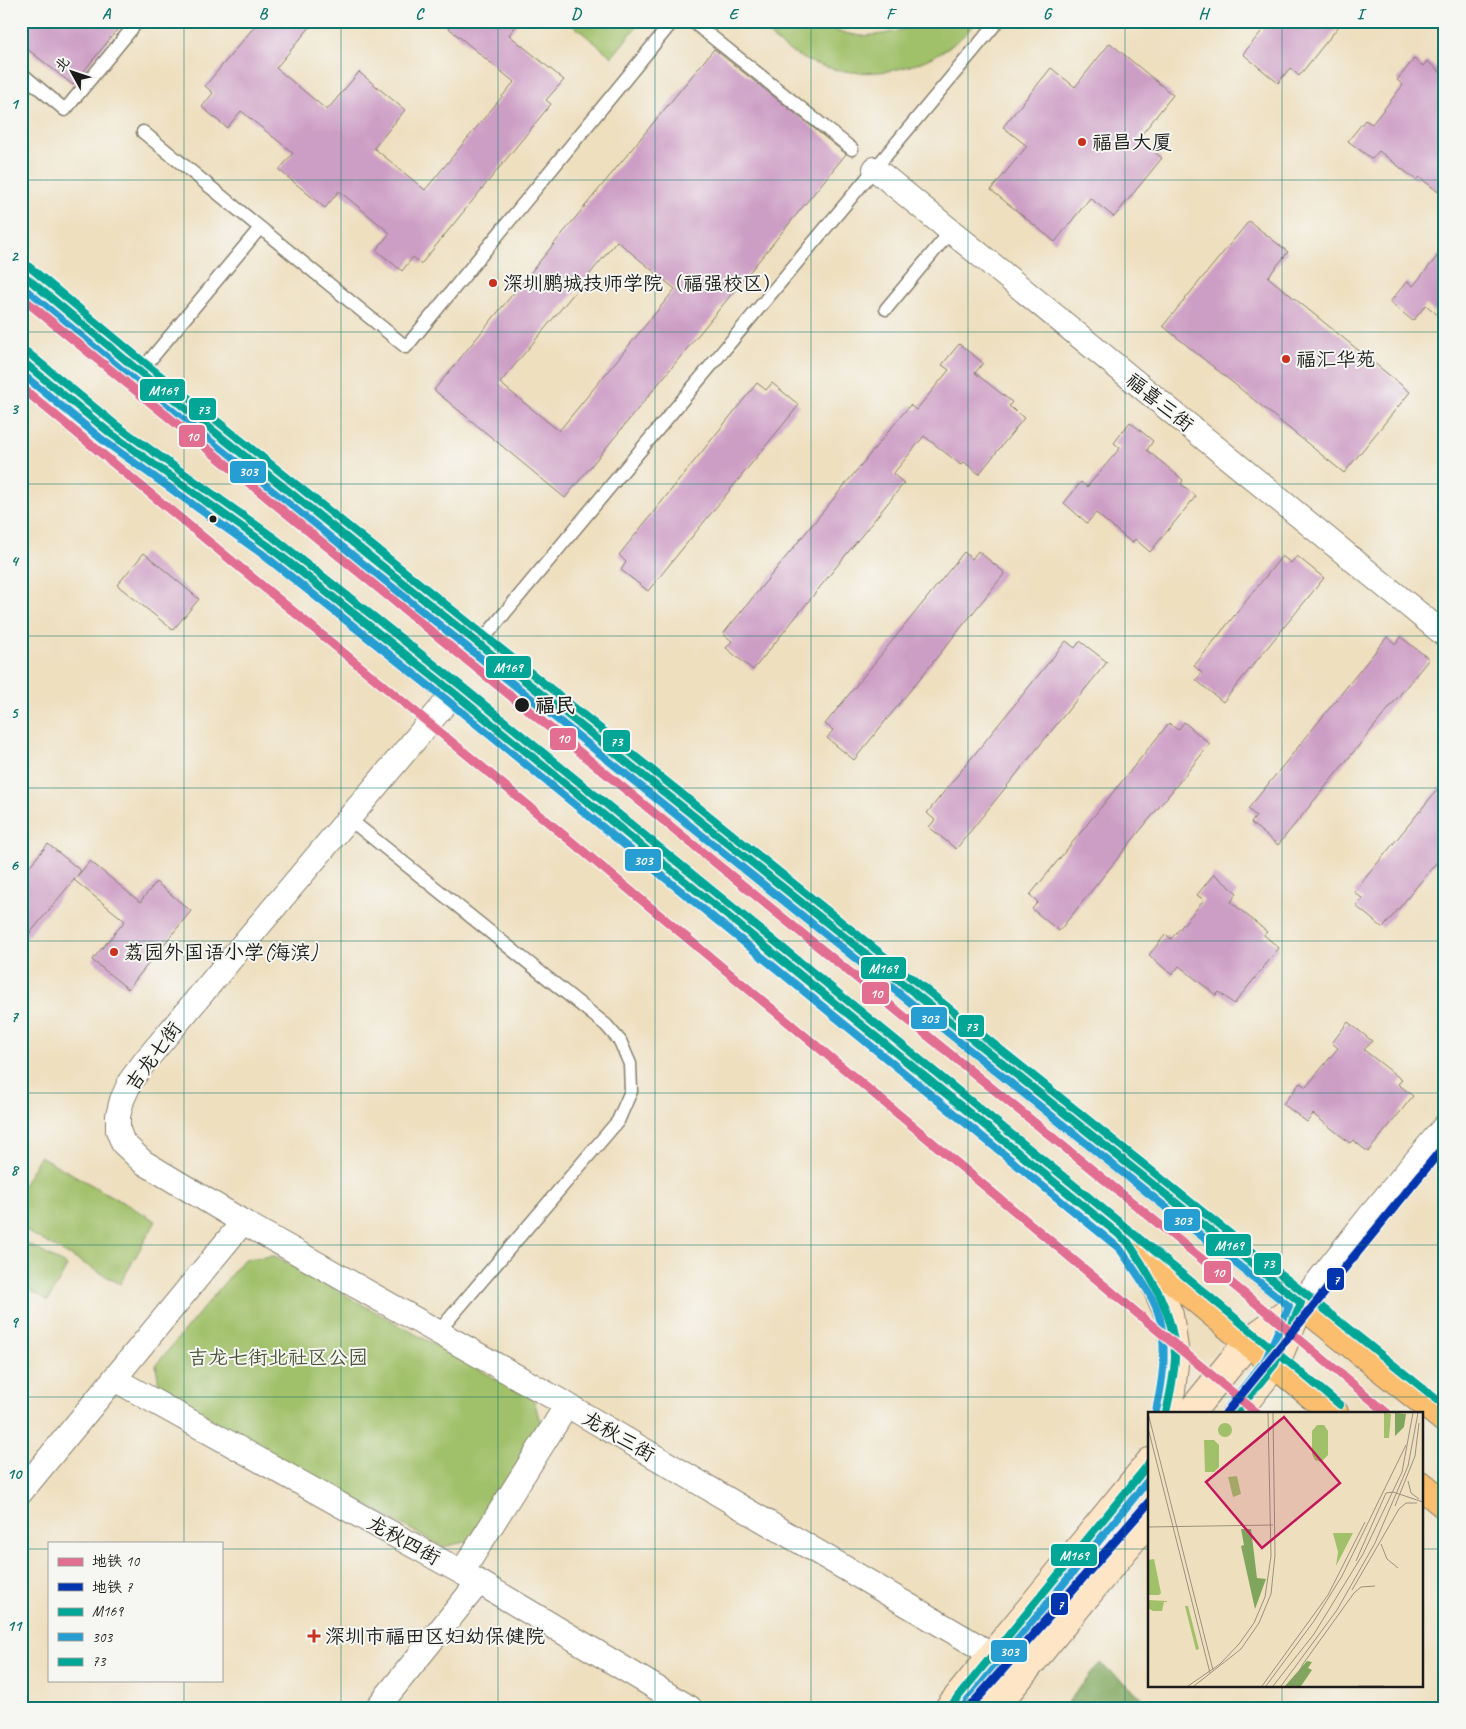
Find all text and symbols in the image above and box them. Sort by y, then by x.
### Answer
text: A [102,4,112,24]
text: B [259,4,269,24]
text: C [415,4,425,24]
text: D [571,4,582,24]
text: E [729,4,740,24]
text: F [886,4,897,24]
text: G [1043,4,1053,24]
text: H [1198,4,1210,24]
text: I [1357,4,1367,24]
north arrow [48,48,98,98]
text: 北 [51,53,73,75]
text: 1 [10,94,19,114]
place label: 福昌大厦 [1092,130,1172,155]
marker: 福昌大厦 [1076,136,1088,148]
text: 2 [10,246,19,266]
place label: 深圳鹏城技师学院（福强校区） [503,271,783,296]
marker: 深圳鹏城技师学院（福强校区） [487,277,499,289]
place label: 福汇华苑 [1296,347,1376,372]
marker: 福汇华苑 [1280,353,1292,365]
street label: 福喜三街 [1121,368,1199,437]
line badge: M169 [139,378,186,402]
text: M169 [148,382,179,399]
line badge: 73 [188,397,217,421]
text: 3 [10,399,19,419]
text: 73 [197,401,211,418]
line badge: 10 [178,424,206,448]
text: 10 [186,428,200,445]
line badge: 303 [229,460,267,484]
text: 303 [239,463,259,480]
unlabelled marker [208,514,218,524]
text: 4 [10,551,19,571]
line badge: M169 [485,655,532,679]
text: M169 [493,659,524,676]
place label: 福民 [535,693,575,718]
marker: 福民 [513,696,531,714]
text: 5 [11,703,20,723]
line badge: 10 [549,727,577,751]
line badge: 73 [602,729,631,753]
text: 10 [557,730,571,747]
text: 73 [610,733,624,750]
line badge: 303 [624,848,662,872]
text: 303 [634,852,654,869]
text: 6 [10,855,19,875]
place label: 荔园外国语小学(海滨) [124,940,319,965]
marker: 荔园外国语小学(海滨) [108,946,120,958]
line badge: M169 [860,956,907,980]
text: M169 [868,960,899,977]
line badge: 10 [861,981,890,1005]
text: 10 [870,985,884,1002]
line badge: 303 [910,1006,948,1030]
text: 7 [10,1007,19,1027]
text: 303 [920,1010,940,1027]
line badge: 73 [957,1014,985,1038]
street label: 吉龙七街 [120,1017,187,1096]
text: 73 [965,1018,979,1035]
text: 8 [10,1160,19,1180]
line badge: 303 [1163,1208,1201,1232]
text: 303 [1173,1212,1193,1229]
line badge: M169 [1205,1233,1252,1257]
text: M169 [1214,1237,1245,1254]
line badge: 73 [1253,1252,1282,1276]
text: 73 [1262,1255,1276,1272]
line badge: 10 [1203,1260,1232,1284]
text: 10 [1212,1264,1226,1281]
line badge: 7 [1326,1267,1345,1291]
text: 7 [1333,1271,1341,1288]
text: 9 [10,1312,19,1332]
park label: 吉龙七街北社区公园 [188,1345,368,1370]
street label: 龙秋三街 [578,1406,660,1467]
inset map [1148,1412,1424,1686]
text: 10 [7,1464,23,1484]
street label: 龙秋四街 [363,1510,445,1571]
legend [48,1542,222,1682]
line badge: M169 [1050,1543,1098,1567]
text: M169 [1059,1547,1090,1564]
text: 地铁 10 [92,1552,140,1571]
text: 地铁 7 [92,1578,134,1597]
line badge: 7 [1050,1592,1069,1616]
text: 7 [1057,1596,1065,1613]
text: M169 [92,1602,124,1621]
text: 11 [7,1616,23,1636]
place label: 深圳市福田区妇幼保健院 [325,1624,545,1649]
text: 303 [92,1628,114,1647]
marker: 深圳市福田区妇幼保健院 [307,1629,321,1643]
line badge: 303 [990,1639,1028,1663]
text: 303 [1000,1643,1020,1660]
text: 73 [92,1652,107,1671]

